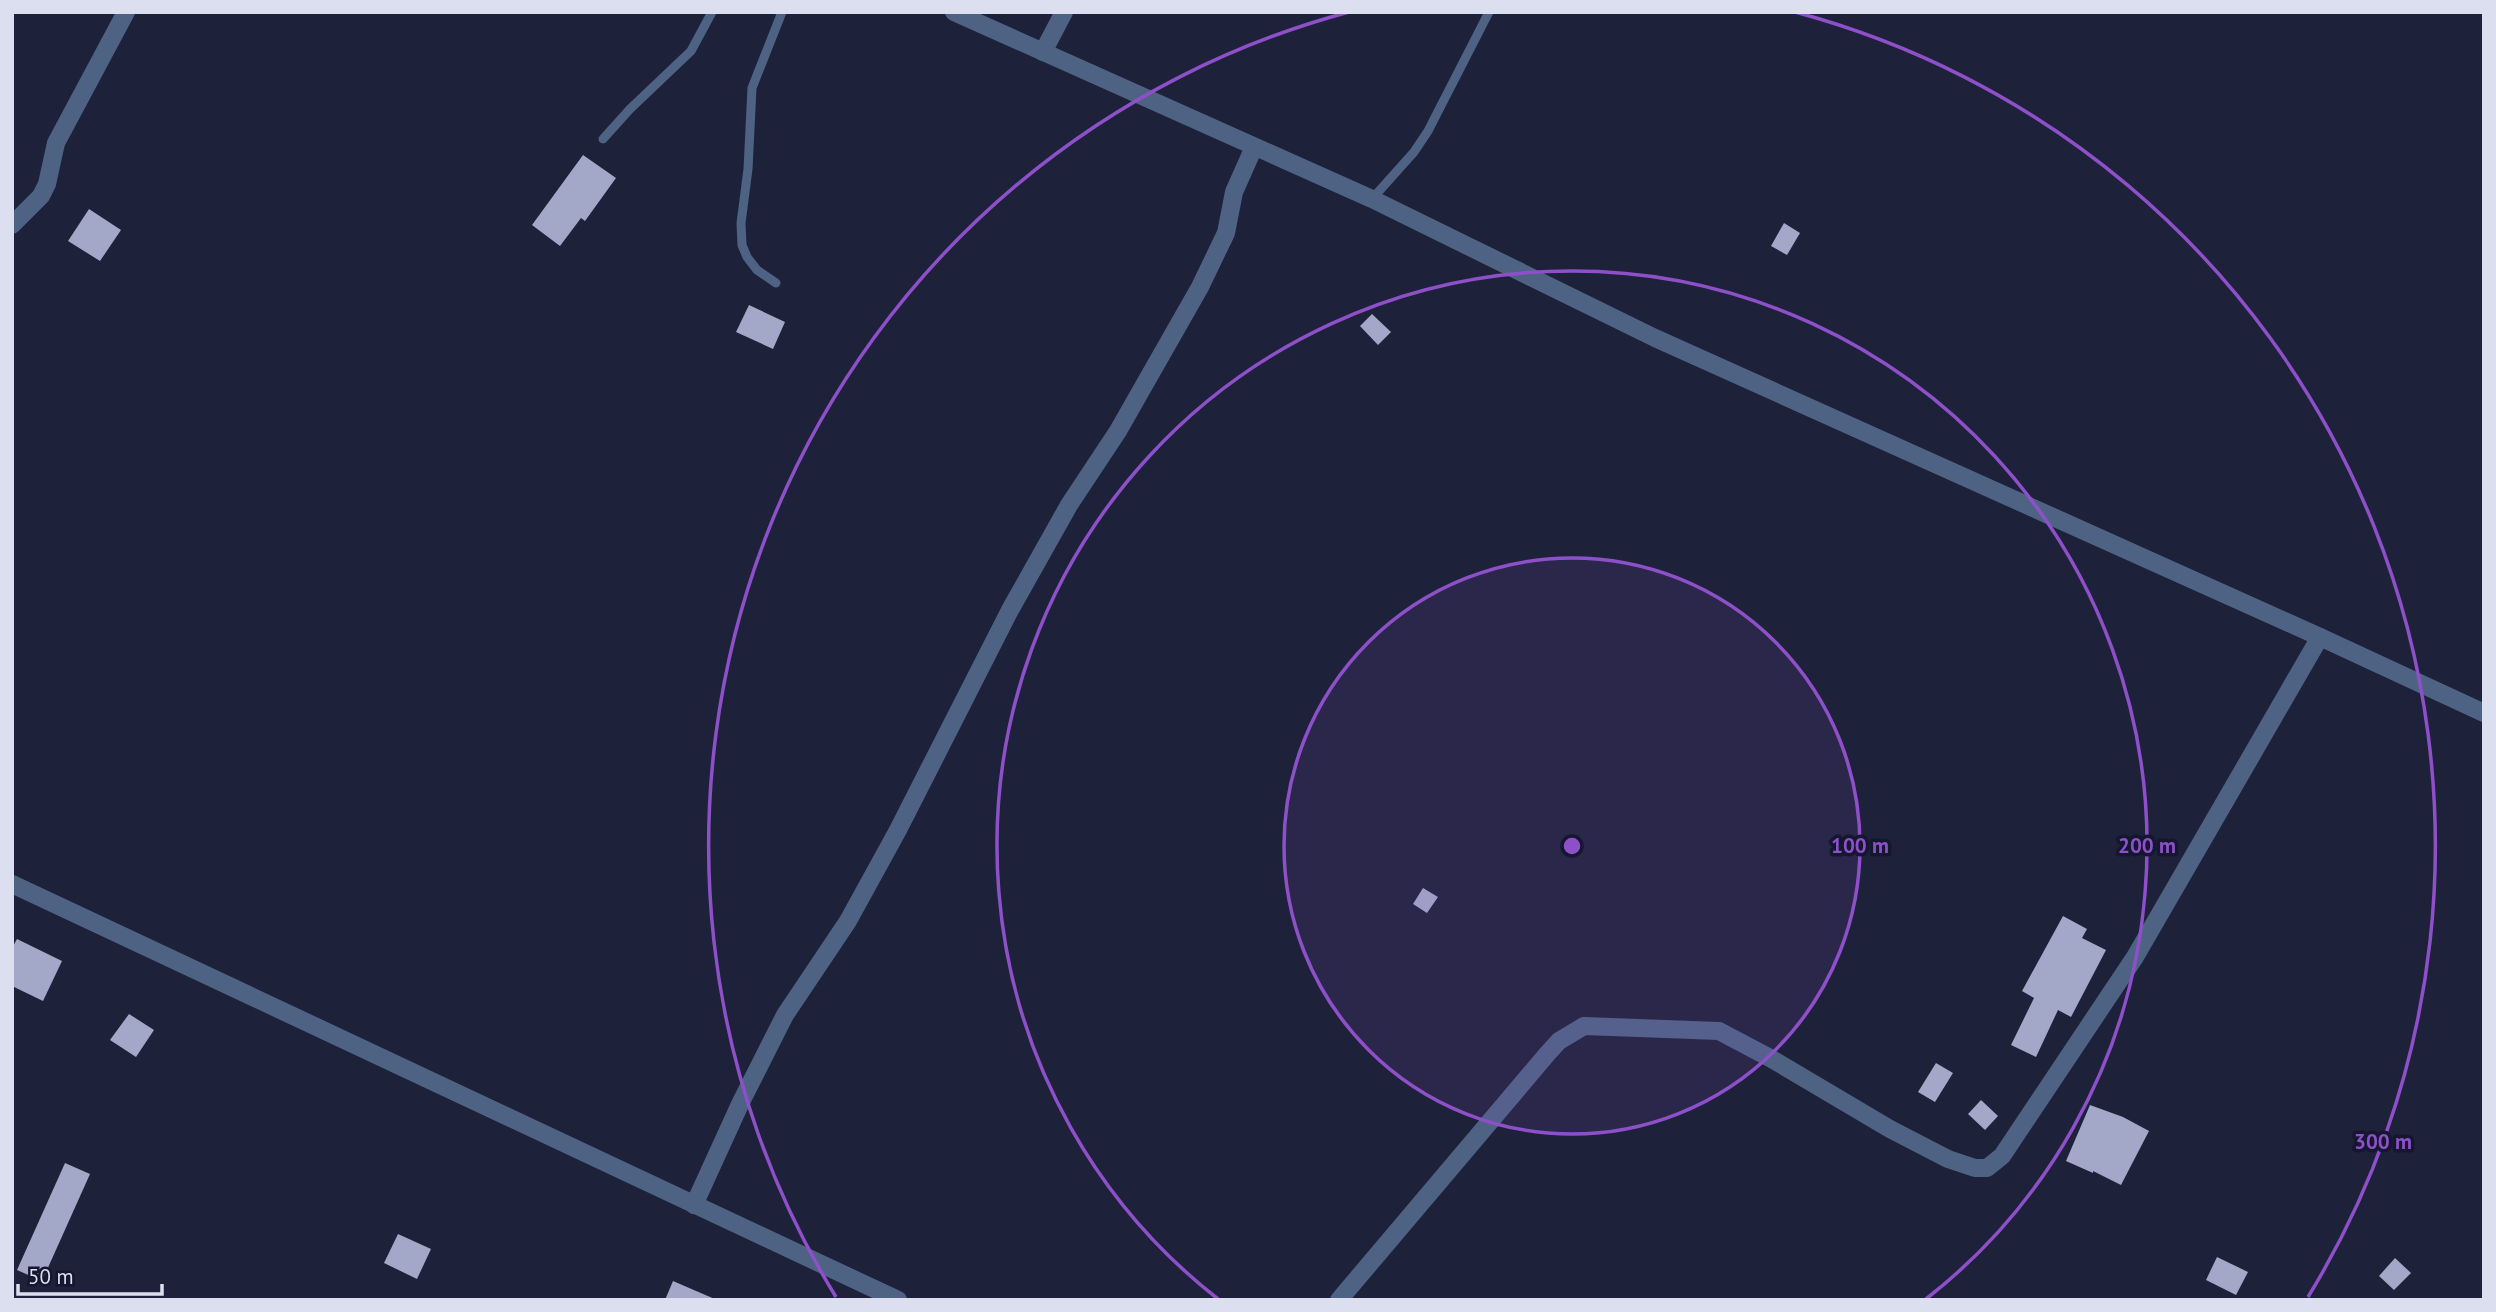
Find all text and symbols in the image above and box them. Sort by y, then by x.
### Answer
text: 100 m [1831,832,1889,859]
text: 200 m [2118,832,2176,859]
centre of rings [1560,834,1584,858]
text: 300 m [2354,1128,2412,1155]
scale bar [18,1252,161,1296]
text: 50 m [28,1263,74,1290]

